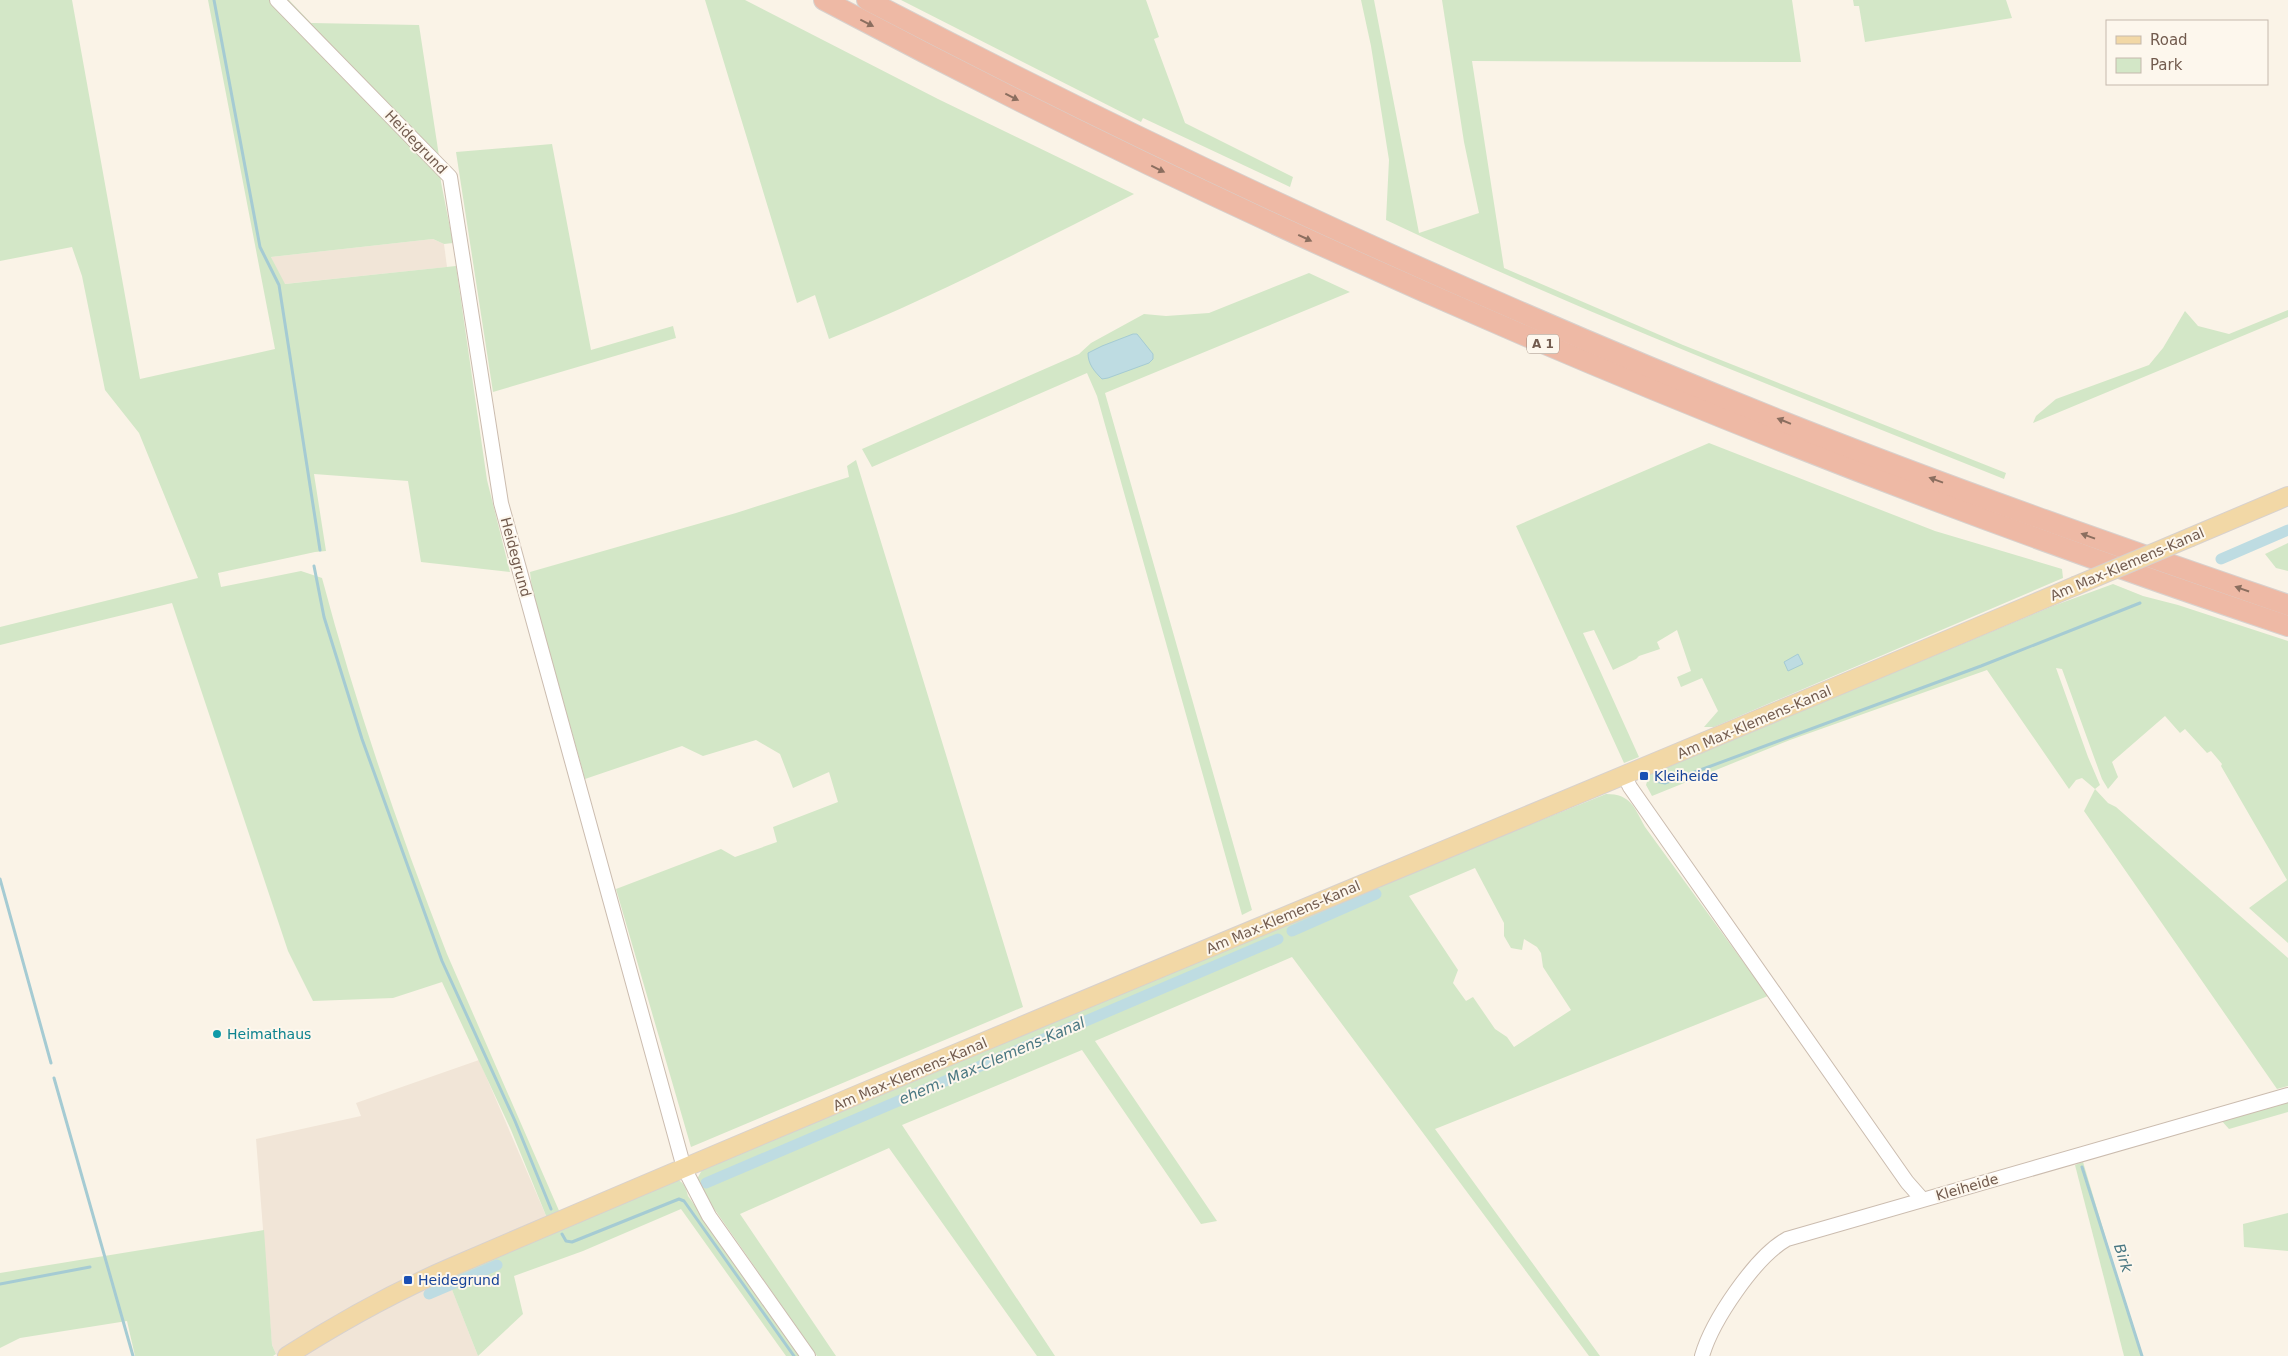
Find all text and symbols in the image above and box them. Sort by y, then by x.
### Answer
one-way arrow [860,19,875,27]
legend [2106,20,2268,85]
text: Road [2150,31,2188,49]
text: Park [2150,56,2183,74]
one-way arrow [1005,93,1019,101]
street label: Heidegrund [382,107,450,177]
one-way arrow [1151,165,1165,173]
one-way arrow [1298,234,1312,242]
road number: A 1 [1527,334,1559,354]
one-way arrow [1777,417,1791,425]
one-way arrow [1928,476,1943,484]
street label: Heidegrund [498,515,534,599]
street label: Am Max-Klemens-Kanal [2048,524,2206,604]
one-way arrow [2081,532,2096,539]
one-way arrow [2234,585,2249,593]
street label: Am Max-Klemens-Kanal [1675,682,1833,762]
place label: Kleiheide [1654,768,1718,784]
marker: Kleiheide [1638,770,1650,782]
street label: Am Max-Klemens-Kanal [1204,877,1362,957]
water label: ehem. Max-Clemens-Kanal [896,1013,1088,1108]
place label: Heimathaus [227,1026,311,1042]
marker: Heimathaus [211,1028,223,1040]
street label: Am Max-Klemens-Kanal [831,1034,989,1114]
street label: Kleiheide [1934,1170,2000,1204]
water label: Birk [2110,1241,2136,1276]
place label: Heidegrund [418,1272,500,1288]
marker: Heidegrund [402,1274,414,1286]

